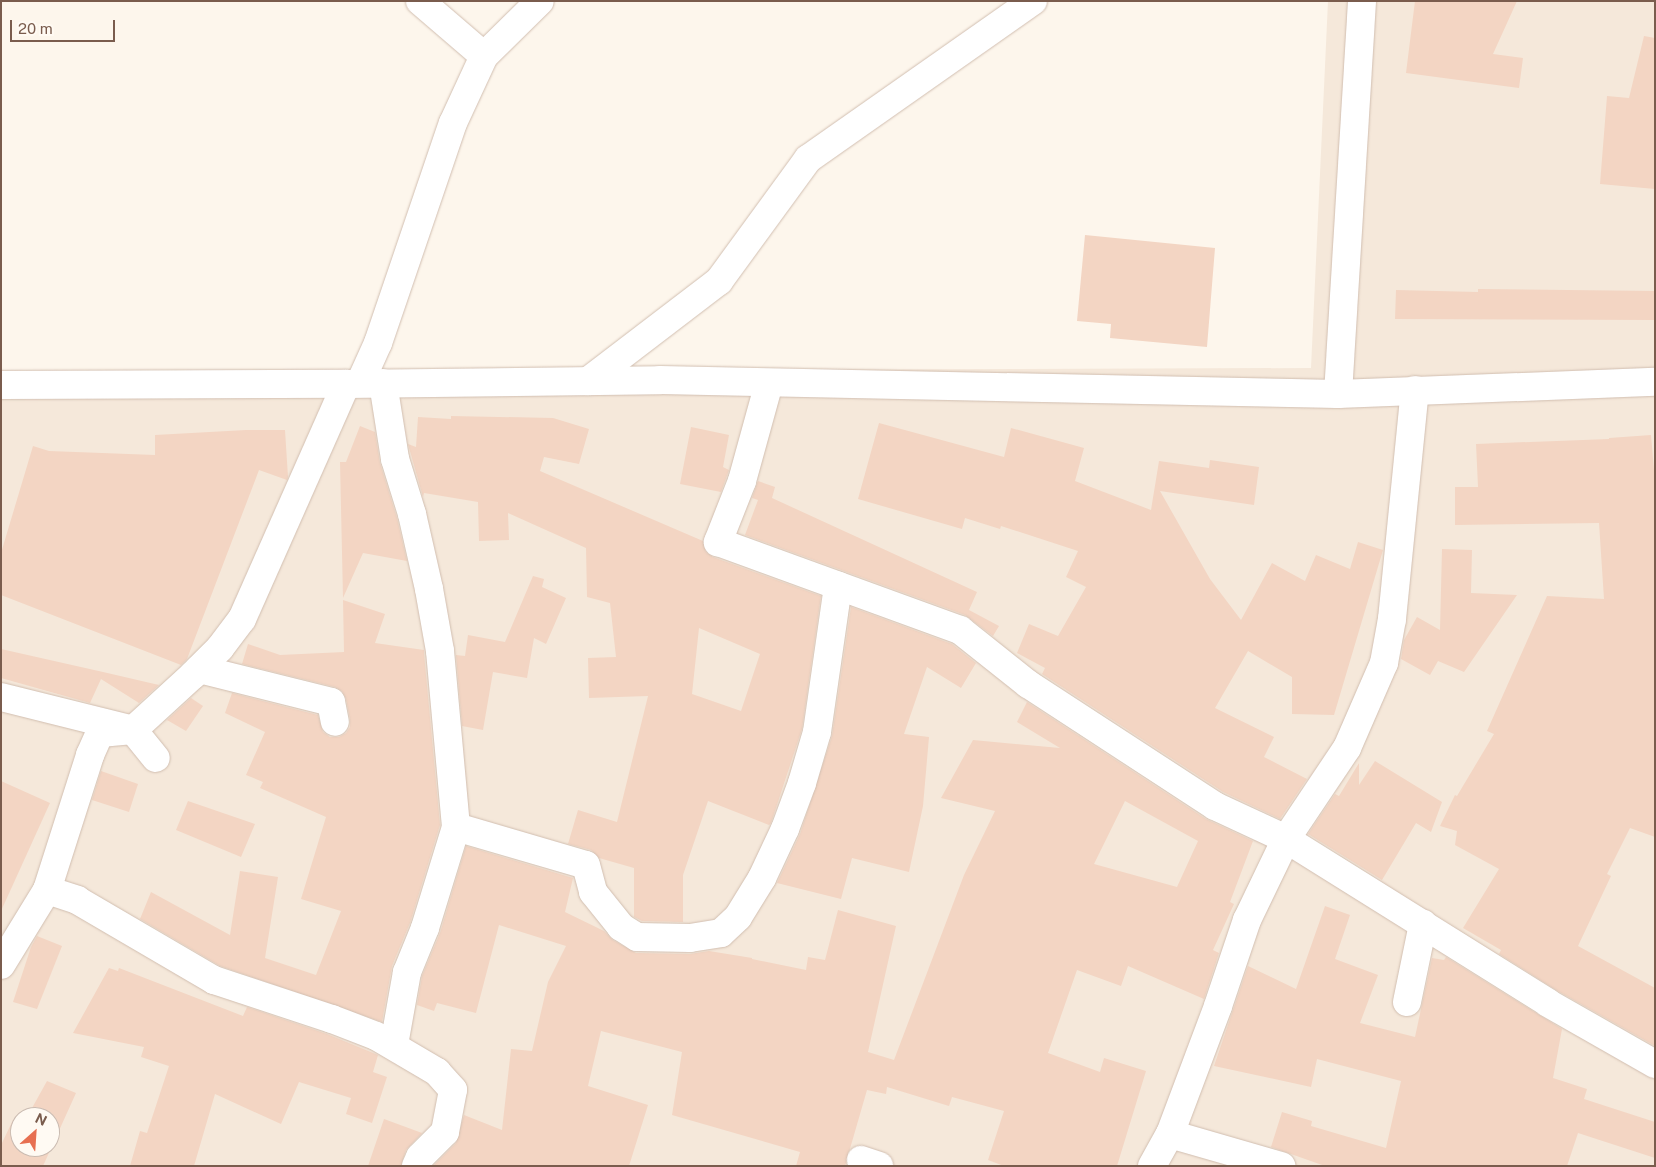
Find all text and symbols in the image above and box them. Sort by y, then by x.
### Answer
scale bar [12,10,118,42]
text: 20 m [18,20,53,37]
north arrow [10,1107,60,1157]
text: N [33,1110,50,1129]

